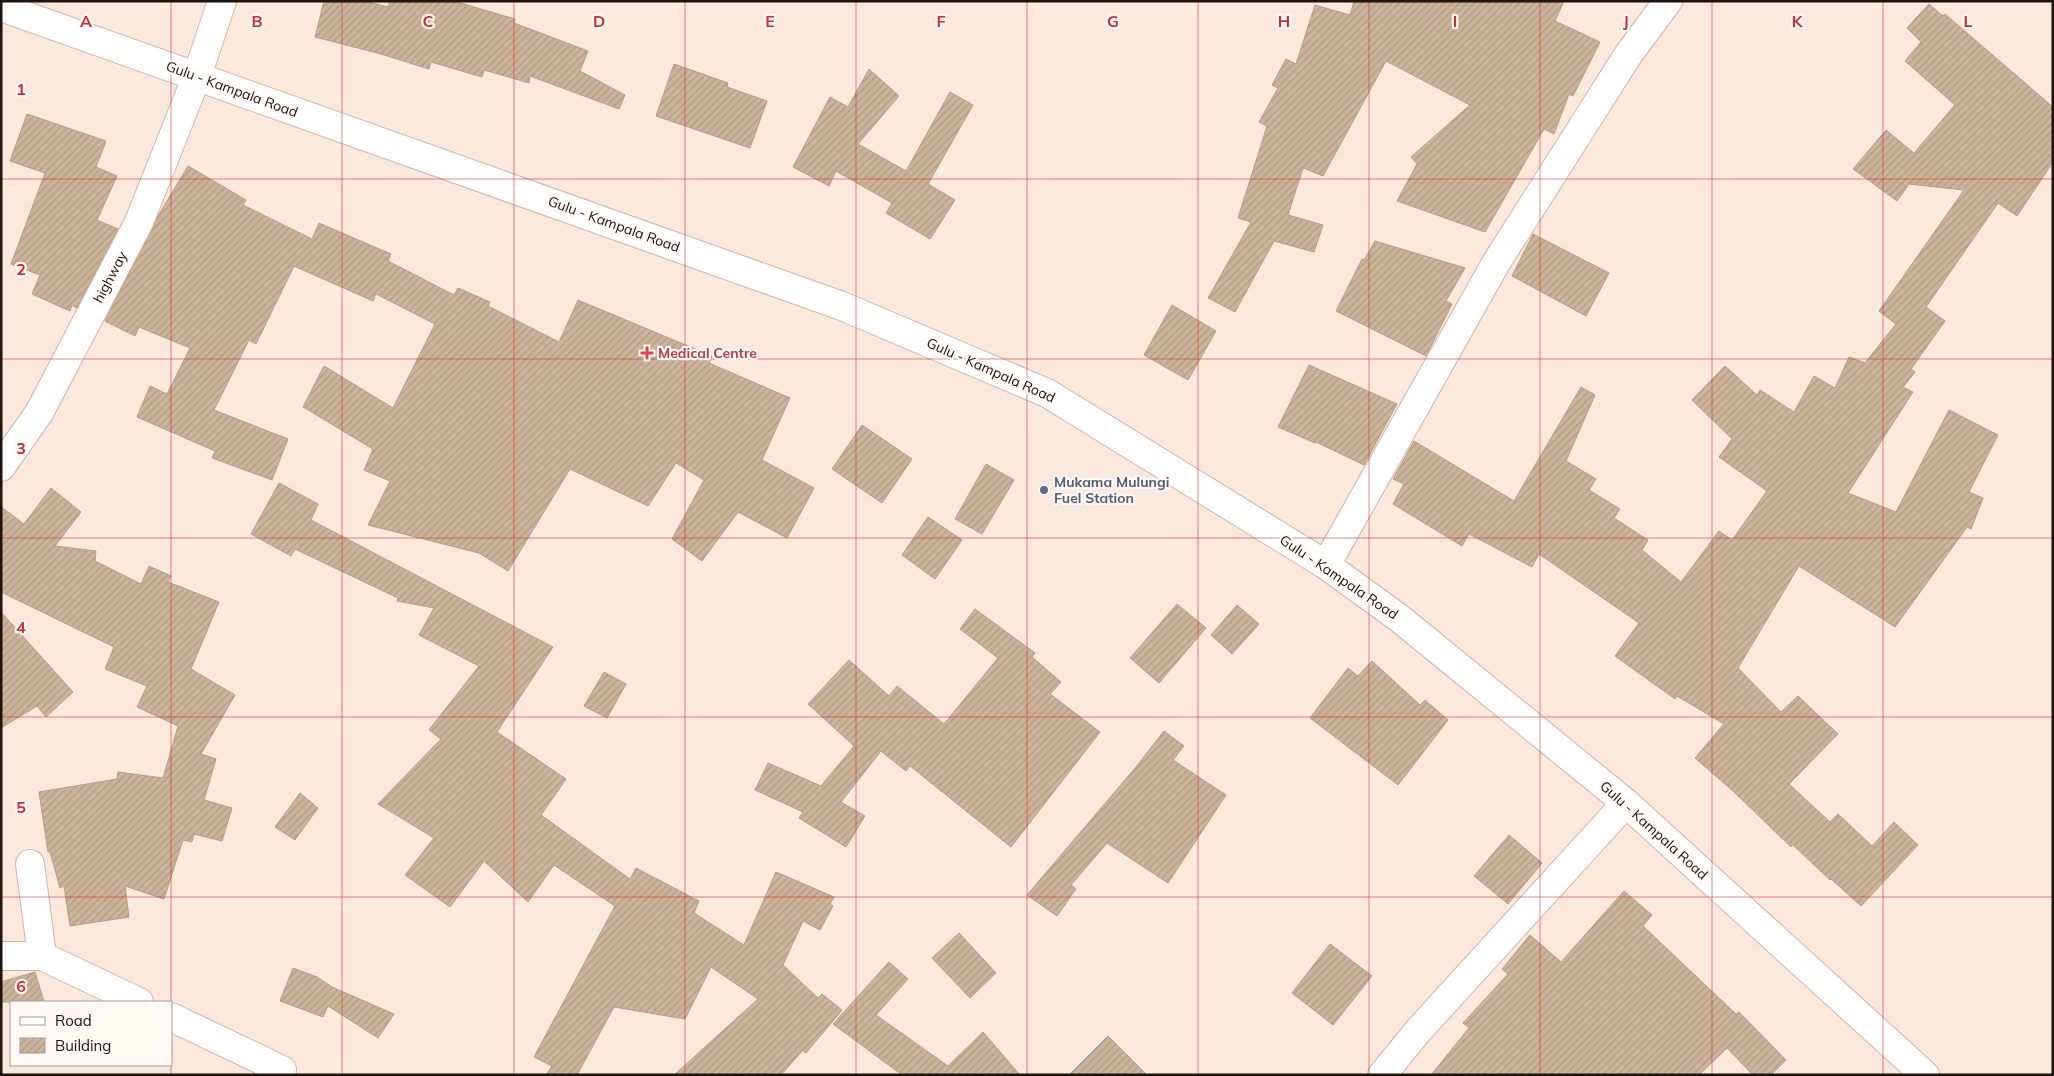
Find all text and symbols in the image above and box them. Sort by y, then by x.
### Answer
text: A [80,11,92,31]
text: B [251,11,263,31]
text: C [423,11,434,31]
text: D [593,11,605,31]
text: E [765,11,775,31]
text: F [936,11,946,31]
text: G [1107,11,1119,31]
text: H [1278,11,1290,31]
text: I [1453,11,1457,31]
text: J [1623,11,1629,31]
text: K [1792,11,1804,31]
text: L [1964,11,1973,31]
street label: Gulu - Kampala Road [164,57,300,121]
text: 1 [16,79,26,99]
street label: Gulu - Kampala Road [546,192,682,256]
street label: highway [89,248,131,306]
text: 2 [16,259,26,279]
street label: Gulu - Kampala Road [924,333,1058,407]
place label: Medical Centre [658,344,757,362]
marker: Medical Centre [640,346,654,360]
text: 3 [16,438,26,458]
place label: Mukama Mulungi Fuel Station [1054,473,1169,507]
marker: Mukama Mulungi Fuel Station [1038,484,1050,496]
street label: Gulu - Kampala Road [1276,531,1402,623]
text: 4 [16,617,26,637]
street label: Gulu - Kampala Road [1596,777,1712,883]
text: 5 [16,797,26,817]
text: 6 [16,976,26,996]
legend [10,1001,172,1066]
text: Road [55,1011,92,1030]
text: Building [55,1036,111,1055]

